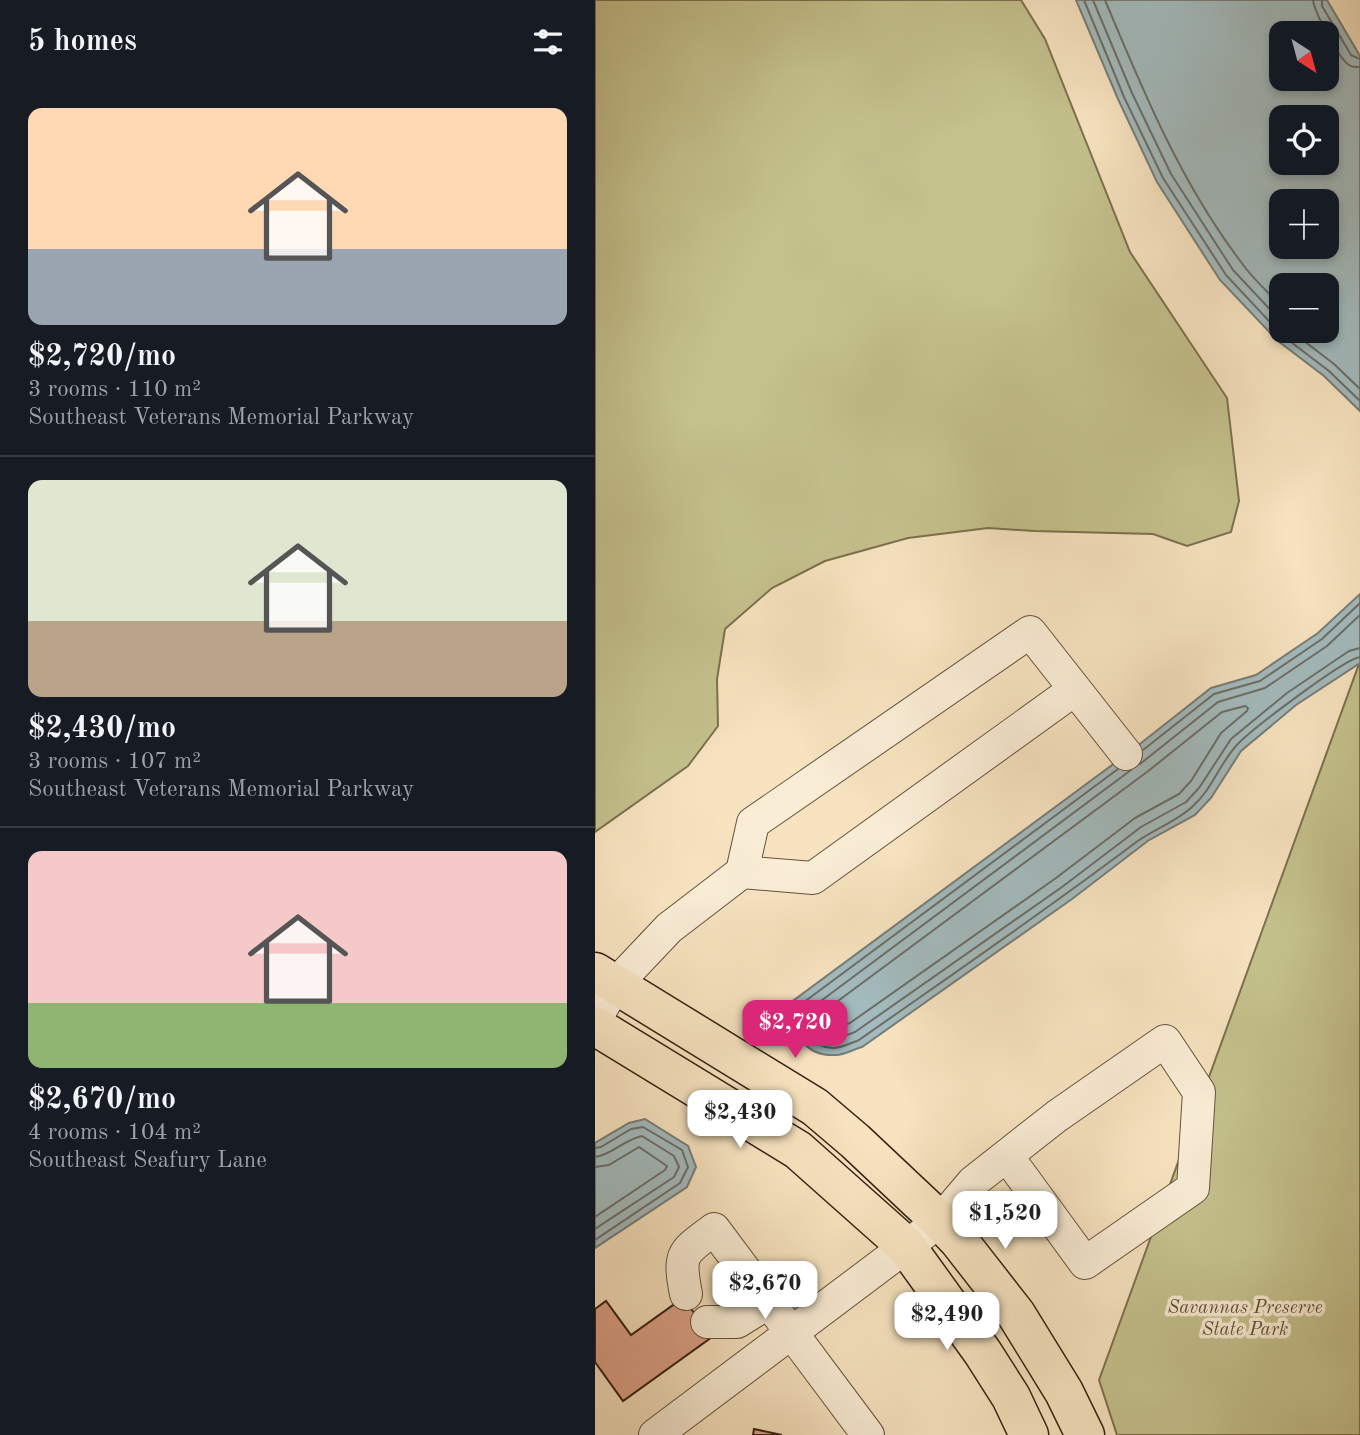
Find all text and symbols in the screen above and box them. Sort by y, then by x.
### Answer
north arrow [1269,21,1339,91]
map controls [1269,21,1339,343]
icon: filters [529,23,567,61]
text: 5 homes [28,27,137,57]
button: locate [1269,105,1339,175]
icon: home [235,153,361,279]
button: + [1269,189,1339,259]
button: − [1269,273,1339,343]
text: $2,720/mo [28,342,176,372]
text: 3 rooms · 110 m² [28,378,201,401]
text: Southeast Veterans Memorial Parkway [28,406,414,429]
icon: home [235,525,361,651]
text: $2,430/mo [28,714,176,744]
text: 3 rooms · 107 m² [28,750,201,773]
text: Southeast Veterans Memorial Parkway [28,778,414,801]
icon: home [235,896,361,1022]
pin: $2,720 [738,1000,852,1060]
text: $2,720 [758,1011,832,1034]
text: $2,670/mo [28,1085,176,1115]
pin: $2,430 [683,1090,797,1150]
text: $2,430 [703,1101,777,1124]
text: 4 rooms · 104 m² [28,1121,201,1144]
text: Southeast Seafury Lane [28,1149,267,1172]
pin: $1,520 [948,1192,1062,1251]
text: $1,520 [968,1202,1042,1225]
pin: $2,670 [708,1262,822,1321]
text: $2,670 [728,1272,802,1295]
pin: $2,490 [890,1292,1004,1352]
park label: Savannas Preserve State Park [1168,1299,1323,1340]
text: $2,490 [910,1303,984,1326]

